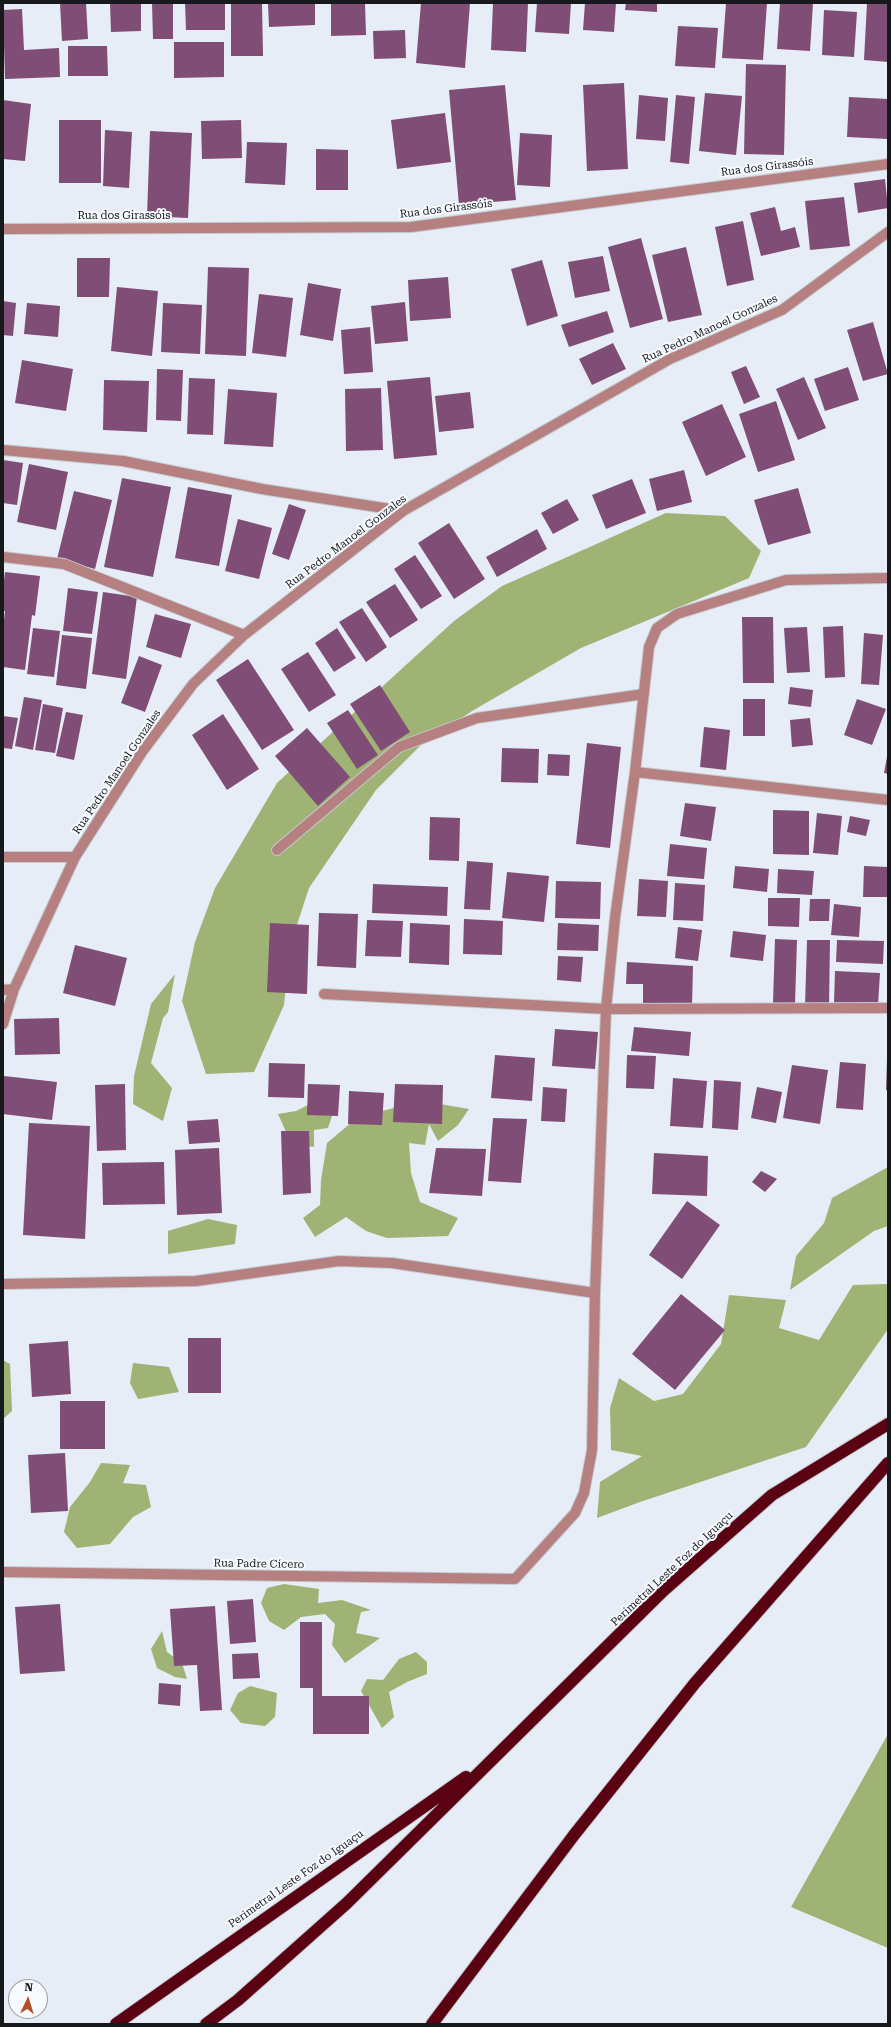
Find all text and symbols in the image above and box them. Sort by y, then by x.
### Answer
street label: Rua dos Girassóis [720,155,814,179]
street label: Rua dos Girassóis [399,197,493,221]
street label: Rua dos Girassóis [77,209,171,223]
street label: Rua Pedro Manoel Gonzales [640,292,780,366]
street label: Rua Pedro Manoel Gonzales [283,492,409,592]
street label: Rua Pedro Manoel Gonzales [70,707,164,837]
street label: Perimetral Leste Foz do Iguaçu [608,1509,736,1629]
street label: Rua Padre Cícero [213,1557,305,1571]
street label: Perimetral Leste Foz do Iguaçu [226,1827,366,1931]
north arrow [8,1979,48,2019]
text: N [24,1981,33,1994]

